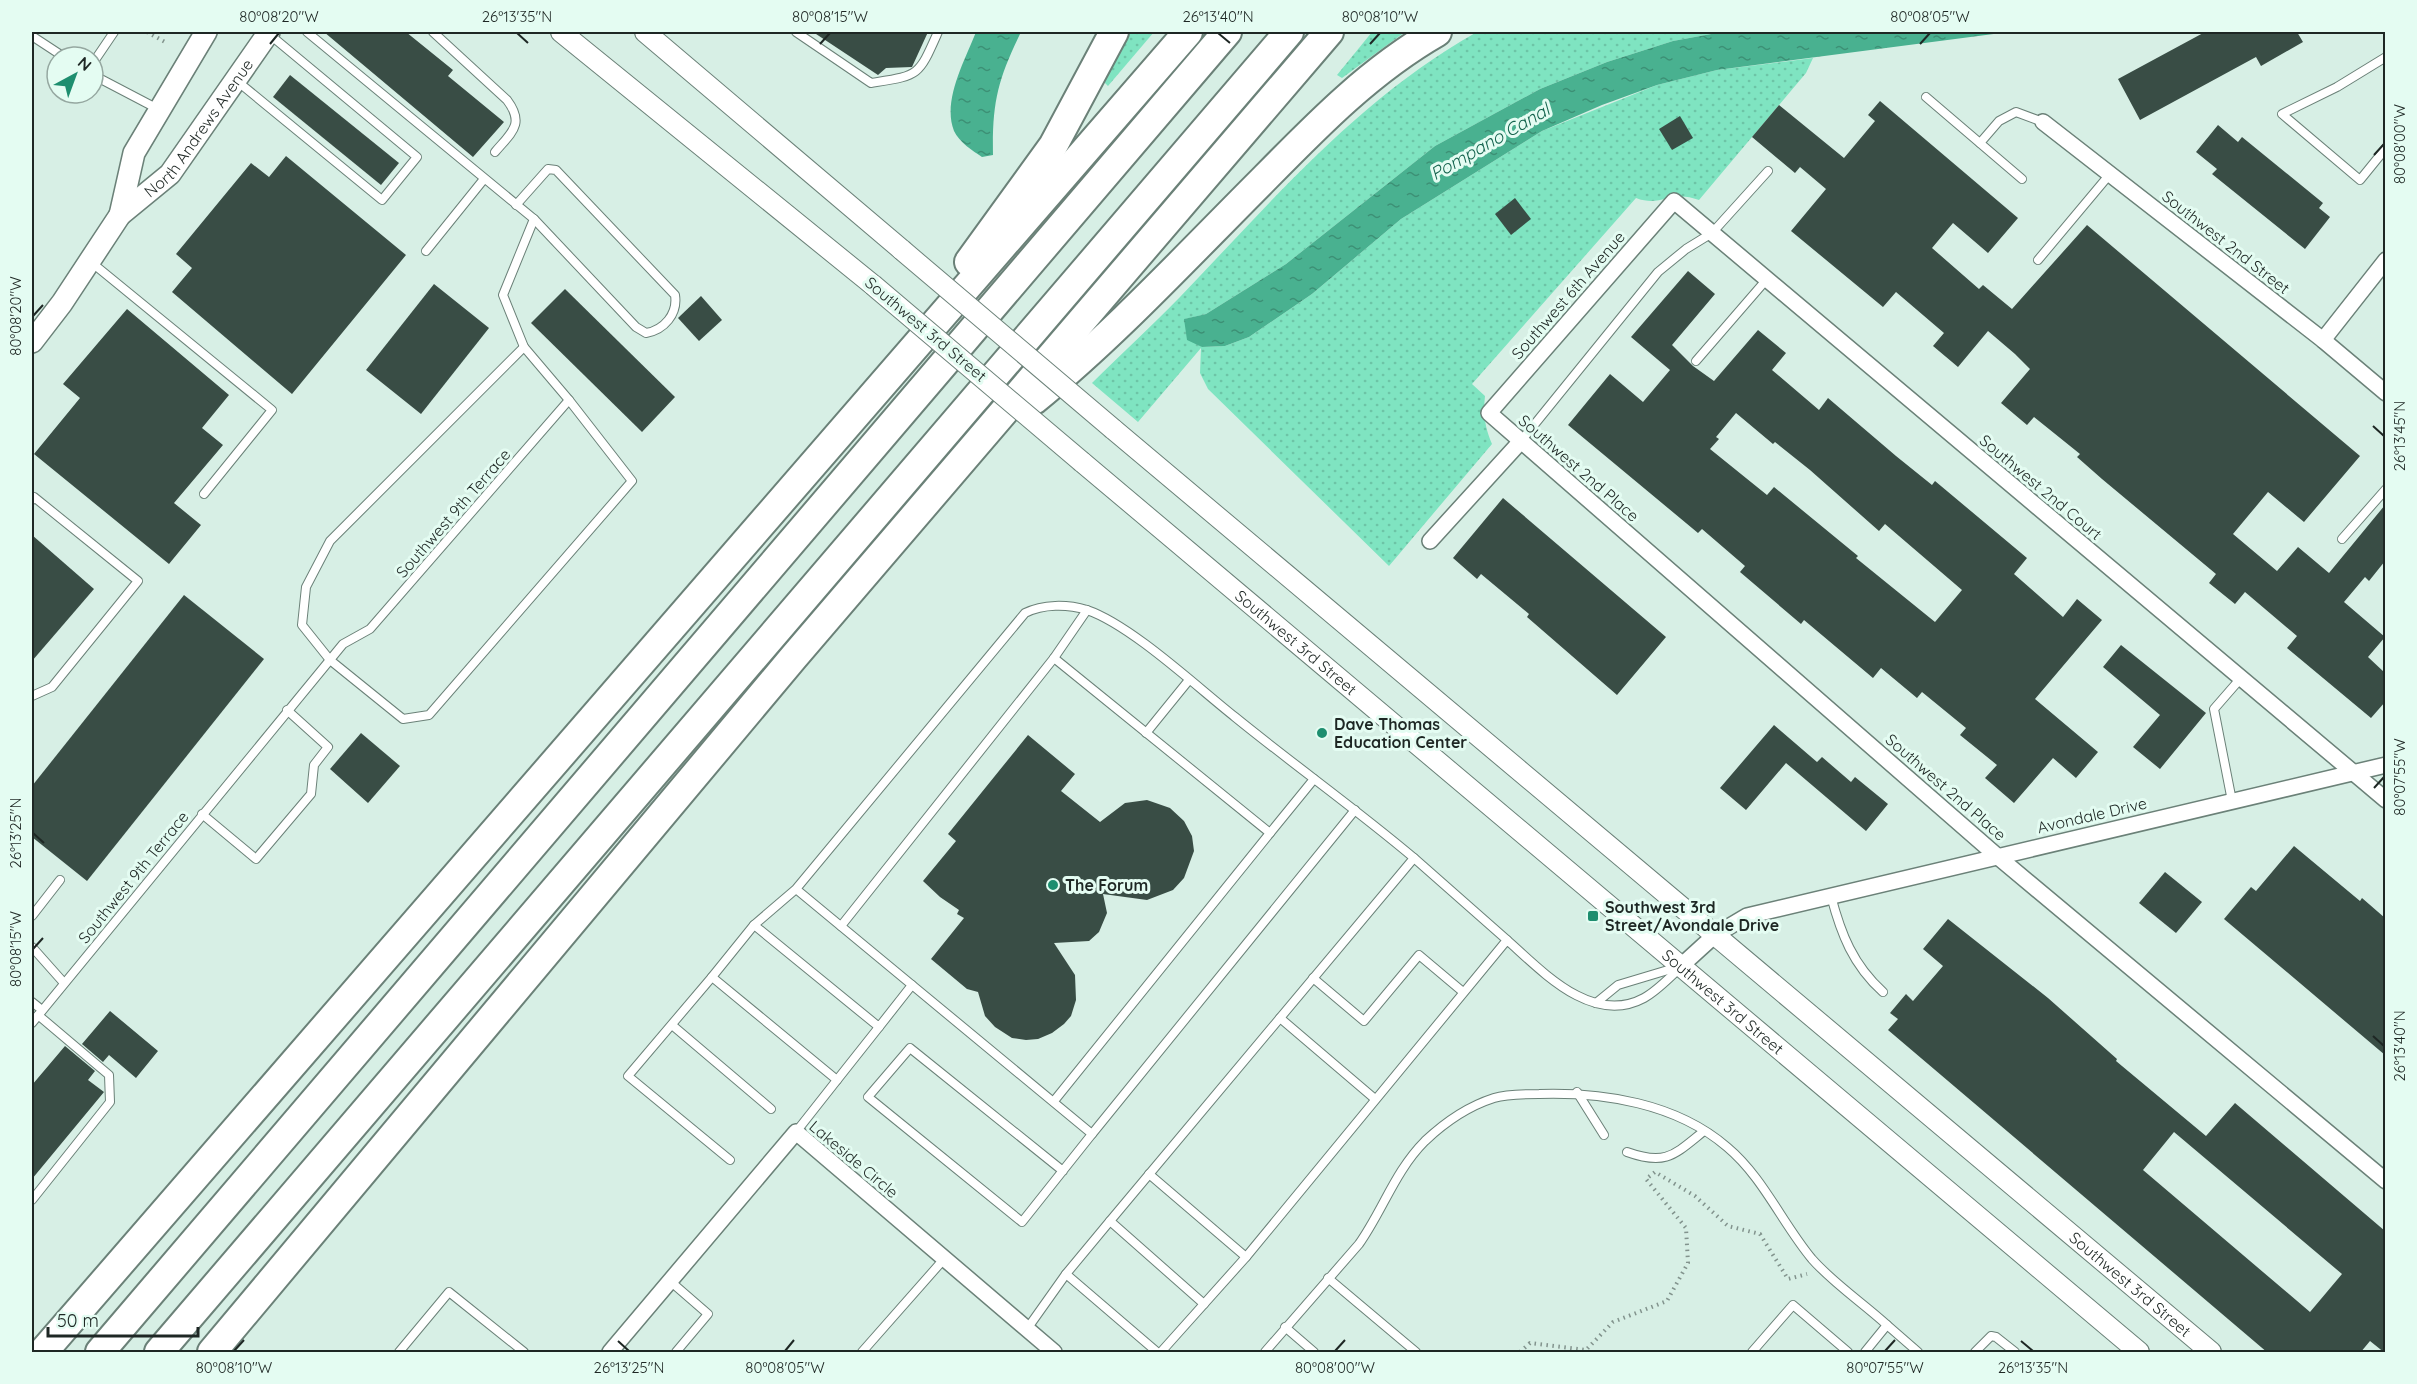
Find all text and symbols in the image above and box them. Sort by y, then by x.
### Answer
text: 80°08'20"W [239,7,319,26]
text: 26°13'35"N [482,7,552,26]
text: 80°08'15"W [792,7,868,26]
text: 26°13'40"N [1182,7,1254,26]
text: 80°08'10"W [1342,7,1419,26]
text: 80°08'05"W [1890,7,1970,26]
north arrow [45,45,105,105]
text: N [74,52,96,75]
street label: North Andrews Avenue [140,55,257,201]
water label: Pompano Canal [1426,97,1555,185]
text: 80°08'00"W [2390,103,2409,184]
street label: Southwest 2nd Street [2158,186,2294,298]
street label: Southwest 6th Avenue [1507,227,1629,363]
street label: Southwest 3rd Street [861,272,991,386]
text: 80°08'20"W [6,276,25,356]
text: 26°13'45"N [2390,401,2409,471]
street label: Southwest 2nd Place [1515,410,1643,526]
street label: Southwest 2nd Court [1976,430,2106,544]
street label: Southwest 9th Terrace [392,444,514,582]
street label: Southwest 3rd Street [1231,585,1361,699]
place label: Dave Thomas Education Center [1334,714,1467,752]
marker: Dave Thomas Education Center [1315,726,1329,740]
street label: Southwest 2nd Place [1882,729,2010,845]
text: 80°07'55"W [2390,738,2409,816]
street label: Avondale Drive [2035,793,2149,837]
text: 26°13'25"N [6,798,25,868]
street label: Southwest 9th Terrace [74,807,192,947]
place label: The Forum [1065,875,1148,895]
marker: The Forum [1046,878,1060,892]
place label: Southwest 3rd Street/Avondale Drive [1605,897,1779,935]
marker: Southwest 3rd Street/Avondale Drive [1586,909,1600,923]
text: 80°08'15"W [6,911,25,987]
street label: Southwest 3rd Street [1658,945,1788,1059]
text: 26°13'40"N [2390,1010,2409,1082]
street label: Lakeside Circle [805,1116,903,1202]
street label: Southwest 3rd Street [2065,1227,2195,1341]
scale bar [48,1300,198,1338]
text: 50 m [57,1309,99,1332]
text: 80°08'10"W [196,1358,273,1377]
text: 26°13'25"N [594,1358,664,1377]
text: 80°08'05"W [745,1358,825,1377]
text: 80°08'00"W [1295,1358,1376,1377]
text: 80°07'55"W [1846,1358,1924,1377]
text: 26°13'35"N [1998,1358,2068,1377]

